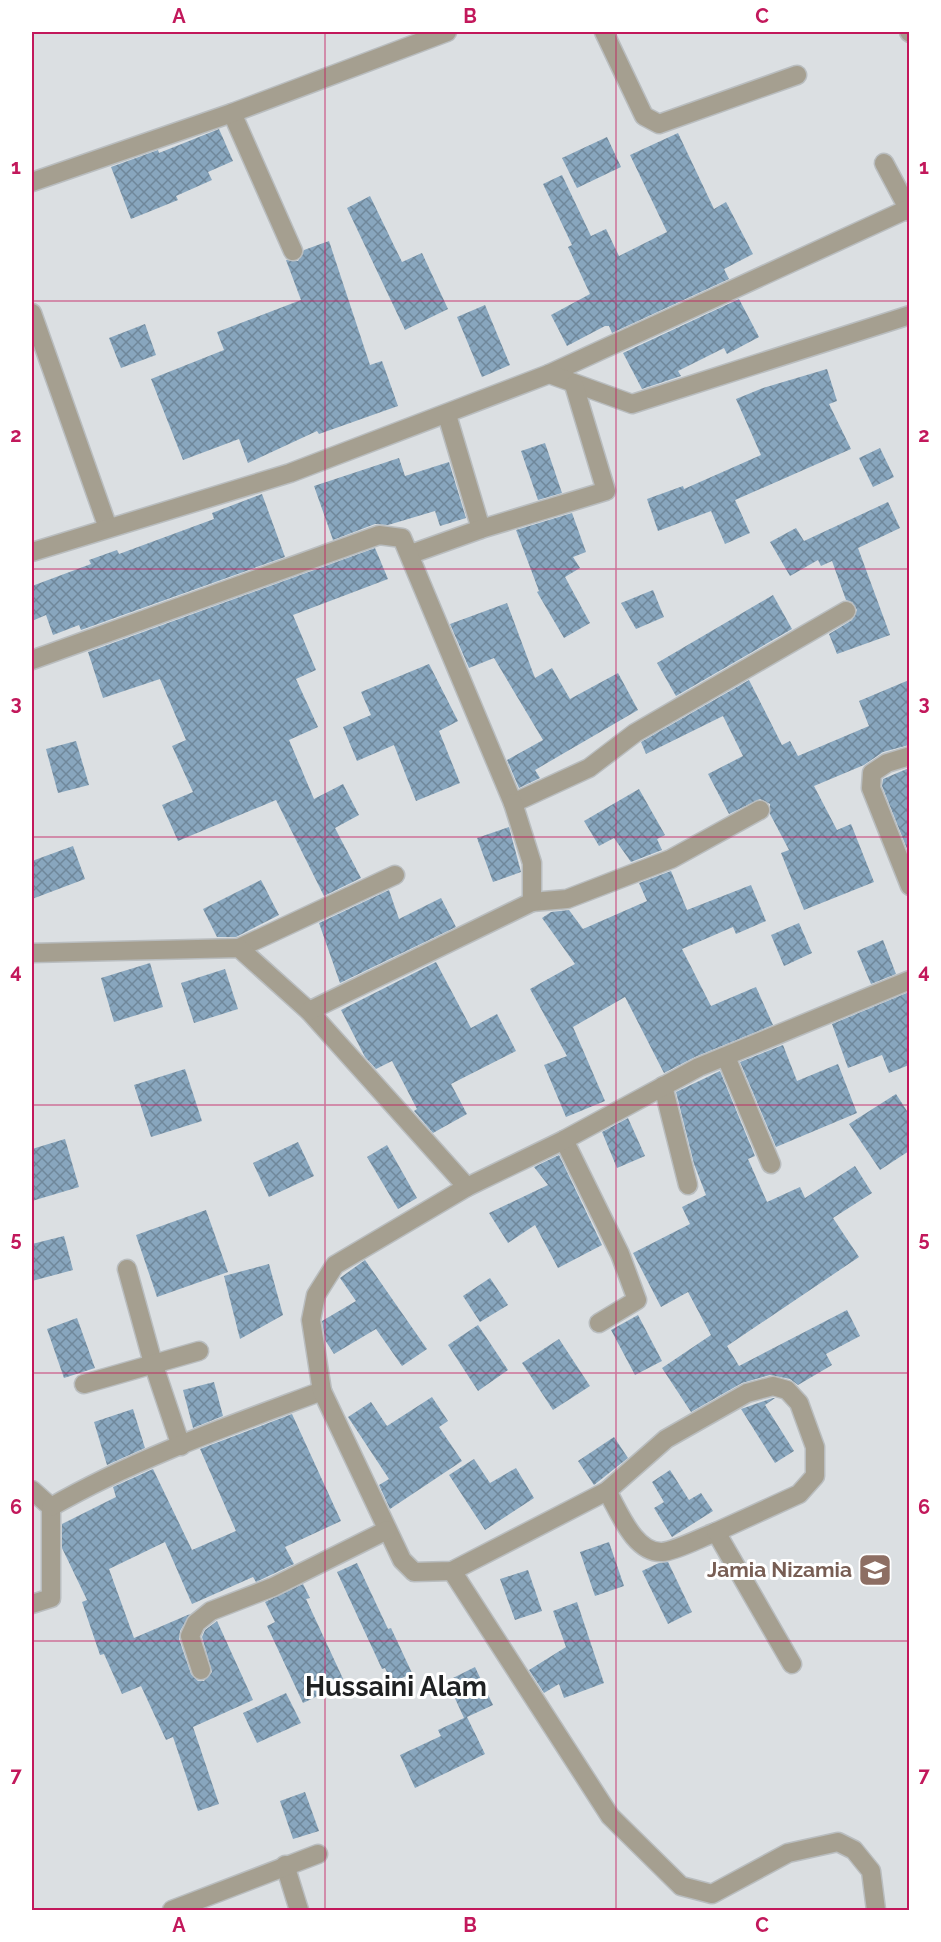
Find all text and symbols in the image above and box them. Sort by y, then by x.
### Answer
text: A [172,4,186,28]
text: B [463,4,477,28]
text: C [755,4,769,28]
text: 1 [11,155,21,179]
text: 1 [919,155,929,179]
text: 2 [10,423,22,447]
text: 2 [918,423,930,447]
text: 3 [10,691,22,715]
text: 3 [918,691,930,715]
text: 4 [10,959,22,983]
text: 4 [918,959,930,983]
text: 5 [10,1227,22,1251]
text: 5 [918,1227,930,1251]
text: 6 [10,1495,22,1519]
text: 6 [918,1495,930,1519]
school or university icon: Jamia Nizamia [857,1552,893,1588]
place label: Jamia Nizamia [707,1557,852,1582]
district label: Hussaini Alam [305,1671,487,1702]
text: 7 [10,1763,22,1787]
text: 7 [918,1763,930,1787]
text: A [172,1913,186,1937]
text: B [463,1913,477,1937]
text: C [755,1913,769,1937]

